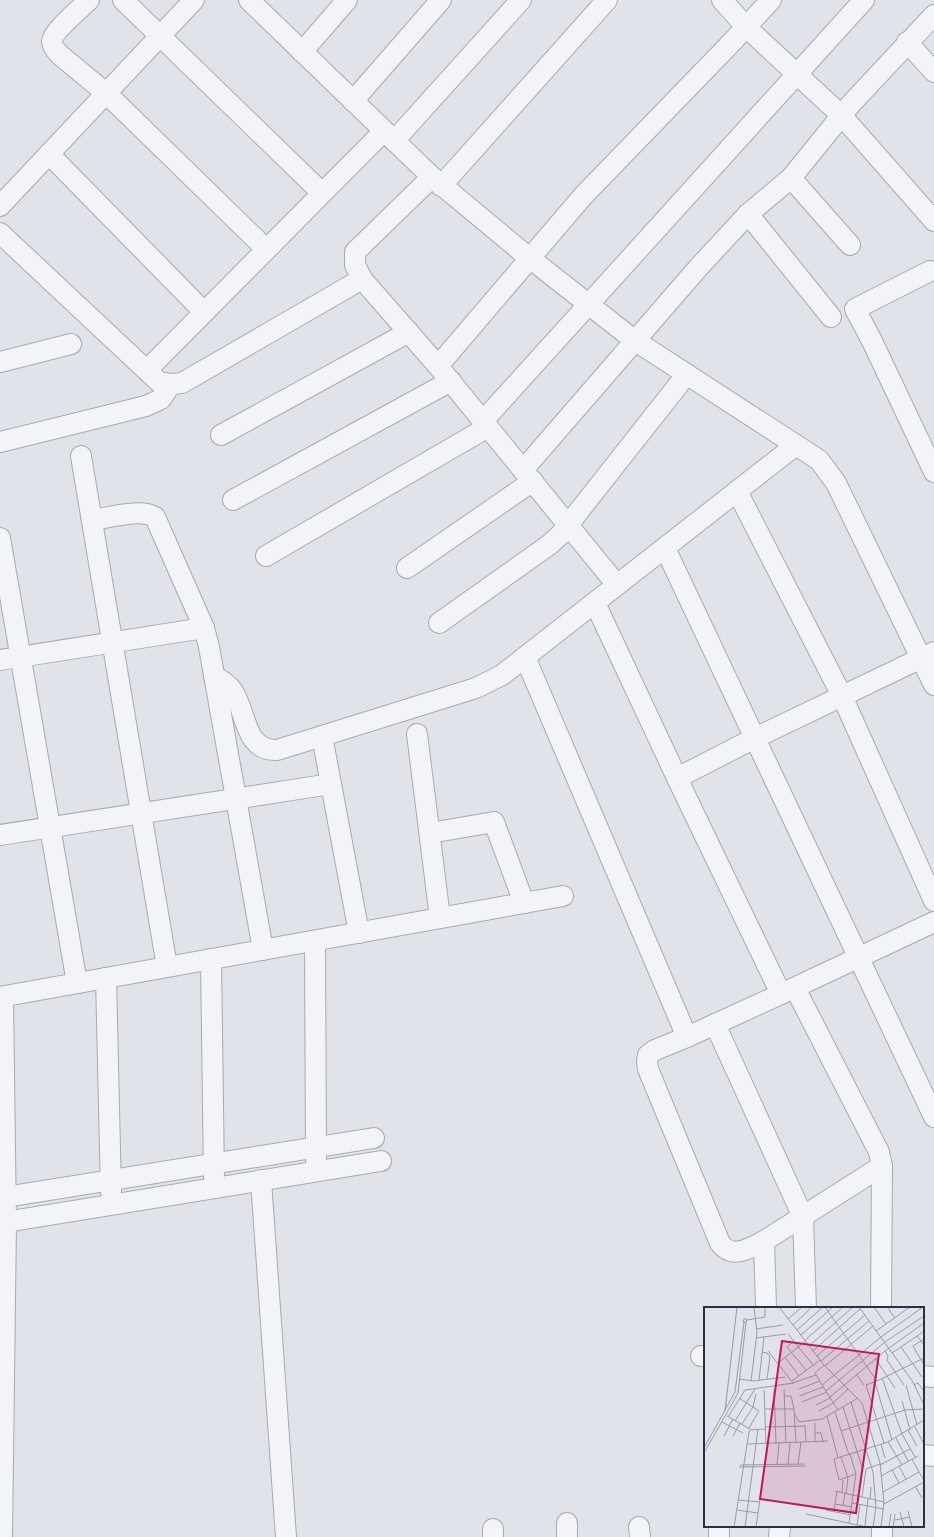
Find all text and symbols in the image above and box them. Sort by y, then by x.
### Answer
inset map [704,1307,924,1527]

